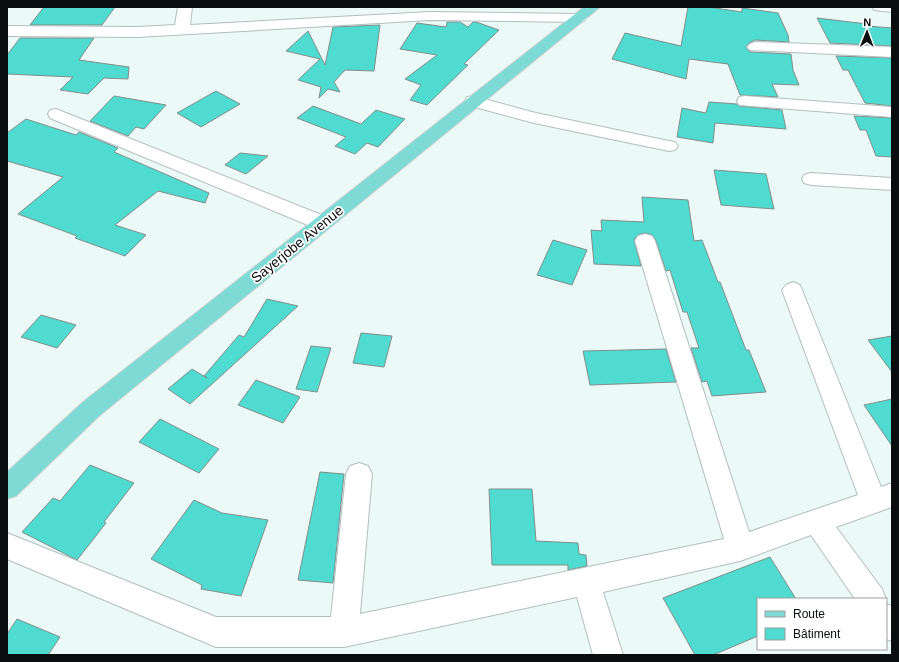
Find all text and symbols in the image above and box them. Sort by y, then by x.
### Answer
north arrow [847,12,887,52]
text: N [863,16,871,28]
street label: Sayerjobe Avenue [248,202,346,286]
legend [757,598,887,650]
text: Route [793,607,825,621]
text: Bâtiment [793,627,841,641]

